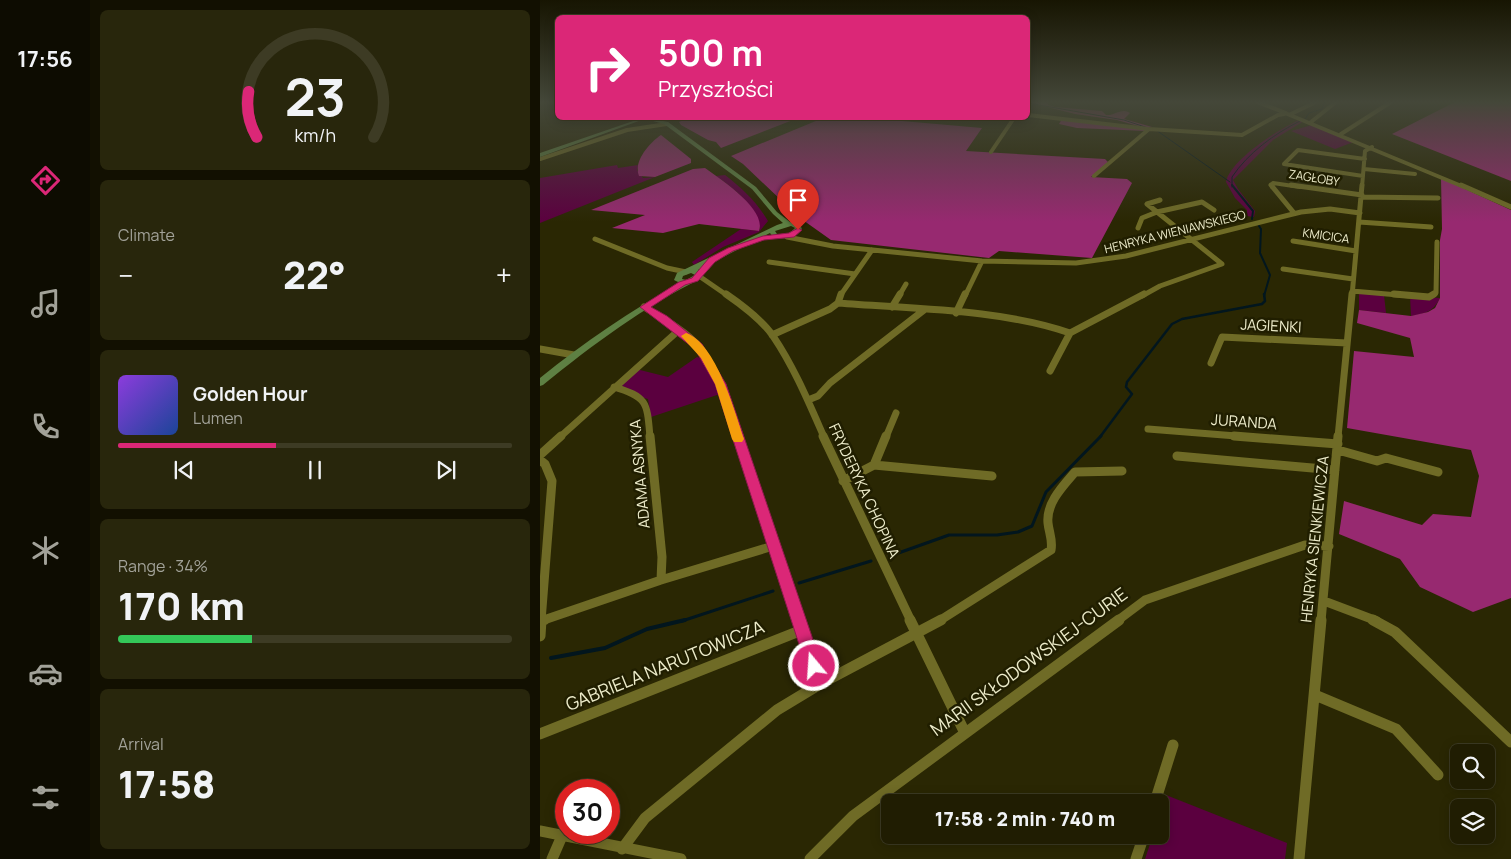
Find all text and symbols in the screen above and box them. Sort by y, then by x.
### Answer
text: 500 m [658,29,763,77]
icon: right [575,35,640,100]
text: 17:56 [17,44,73,74]
text: 23 [284,61,346,132]
text: Przyszłości [658,74,774,104]
text: km/h [294,123,336,147]
icon: directions [28,163,63,198]
street label: ZAGŁOBY [1287,165,1341,190]
pin [777,179,819,230]
icon: arrive [784,186,812,214]
street label: HENRYKA WIENIAWSKIEGO [1102,206,1248,257]
text: Climate [118,224,175,246]
street label: KMICICA [1301,224,1351,247]
text: 22° [283,248,346,300]
text: − [118,256,133,294]
text: + [496,256,512,294]
icon: music [28,286,63,321]
street label: JAGIENKI [1240,313,1302,338]
text: Golden Hour [193,381,307,407]
text: Lumen [193,407,243,429]
icon: phone [28,409,63,444]
street label: JURANDA [1210,409,1278,434]
street label: ADAMA ASNYKA [624,418,655,529]
street label: FRYDERYKA CHOPINA [824,420,905,562]
street label: HENRYKA SIENKIEWICZA [1295,454,1334,623]
icon: previous [170,456,198,484]
icon: pause [301,456,329,484]
icon: next [432,456,460,484]
icon: climate [28,533,63,568]
text: Range · 34% [118,555,208,577]
text: 170 km [118,579,245,631]
street label: MARII SKŁODOWSKIEJ-CURIE [925,581,1132,741]
street label: GABRIELA NARUTOWICZA [562,614,768,716]
position arrow [787,639,839,691]
icon: car [28,656,63,691]
text: Arrival [118,733,164,755]
map controls [1450,744,1495,844]
button: search [1450,744,1495,789]
text: 17:58 [118,757,216,809]
speed limit sign: 30 [555,779,620,844]
icon: filters [28,780,63,815]
button: layers [1450,799,1495,844]
text: 17:58 · 2 min · 740 m [935,806,1115,832]

